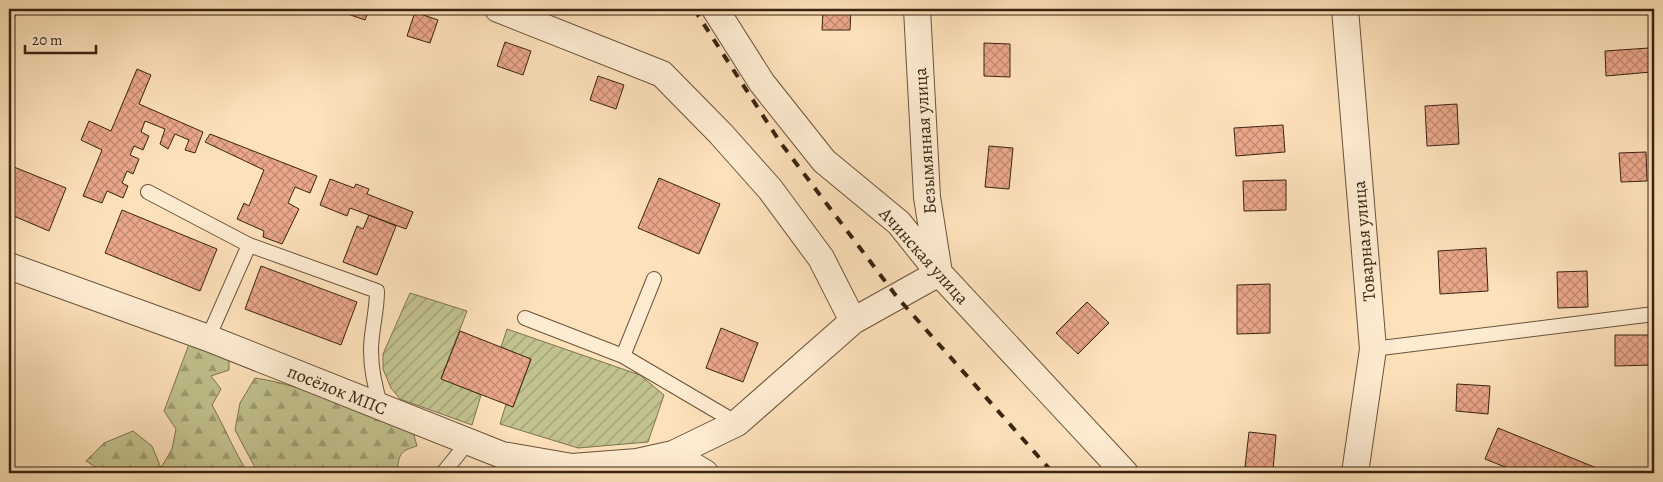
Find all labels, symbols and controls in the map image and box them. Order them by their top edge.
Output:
scale bar [25,22,96,54]
text: 20 m [32,30,63,50]
street label: Безымянная улица [908,66,942,215]
street label: Товарная улица [1347,179,1381,302]
street label: Ачинская улица [873,201,975,310]
street label: посёлок МПС [284,359,390,421]

